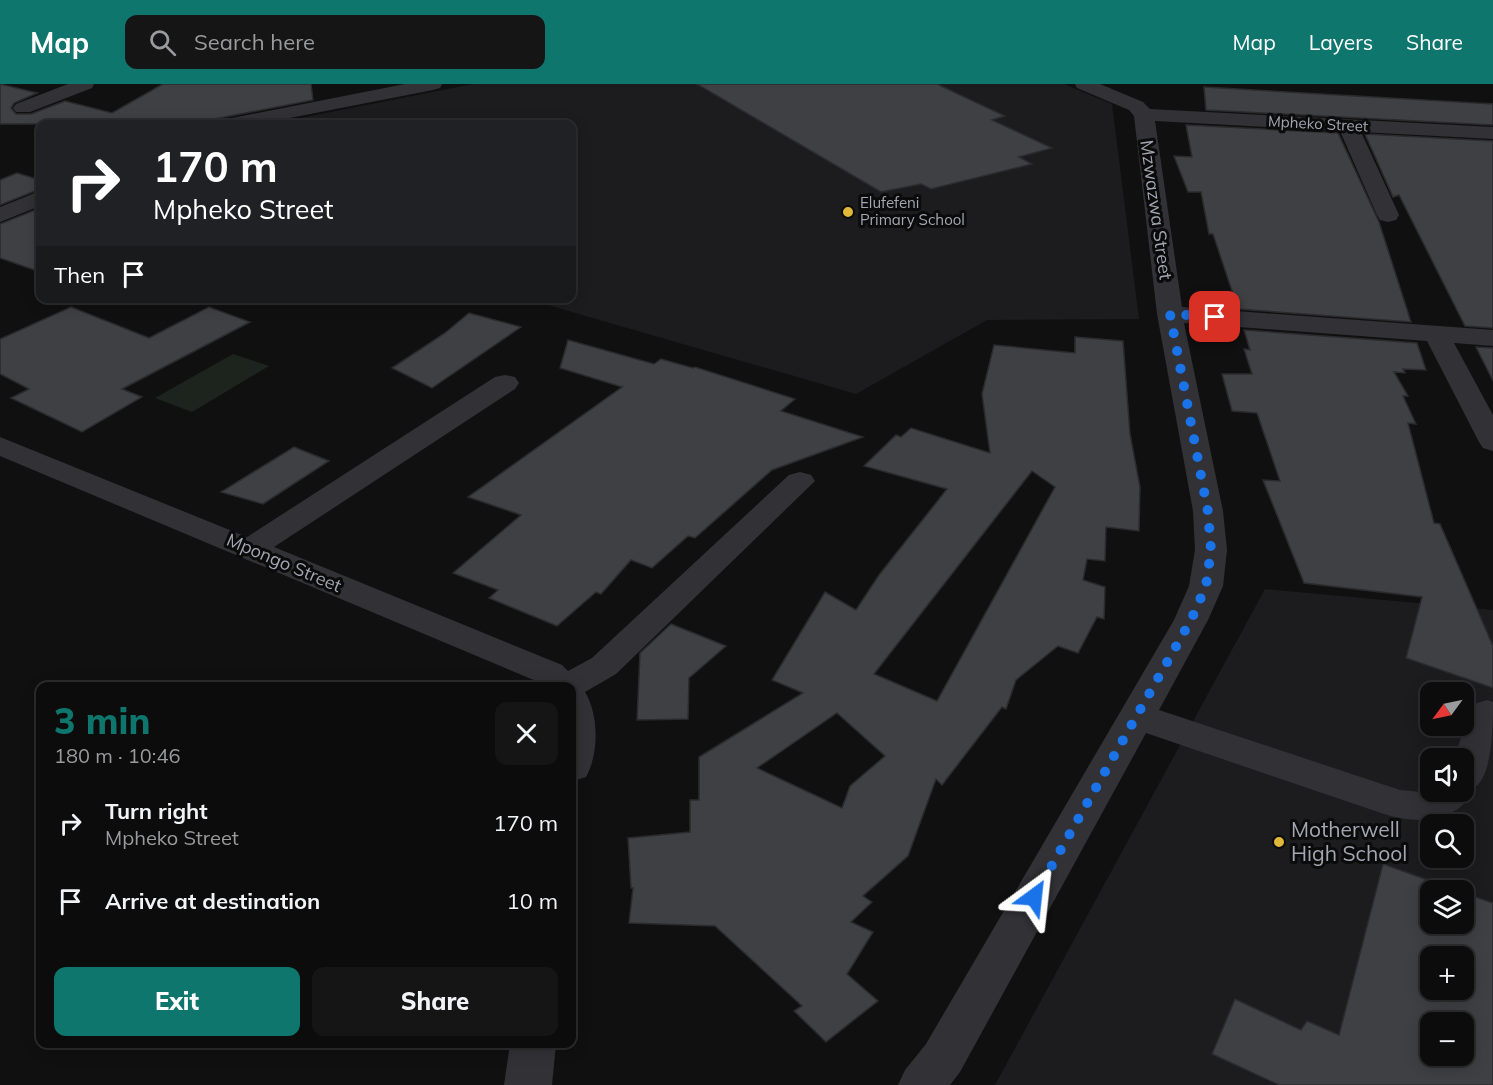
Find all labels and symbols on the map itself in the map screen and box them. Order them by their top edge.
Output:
street label: Mpheko Street [1267,111,1369,136]
street label: Mzwazwa Street [1135,139,1178,281]
place label: Elufefeni Primary School [860,193,965,229]
marker: Elufefeni Primary School [841,205,855,219]
pin [1189,291,1240,342]
street label: Mpongo Street [223,528,345,597]
north arrow [1420,682,1474,736]
place label: Motherwell High School [1291,816,1407,866]
marker: Motherwell High School [1272,835,1286,849]
position arrow [1002,865,1066,929]

